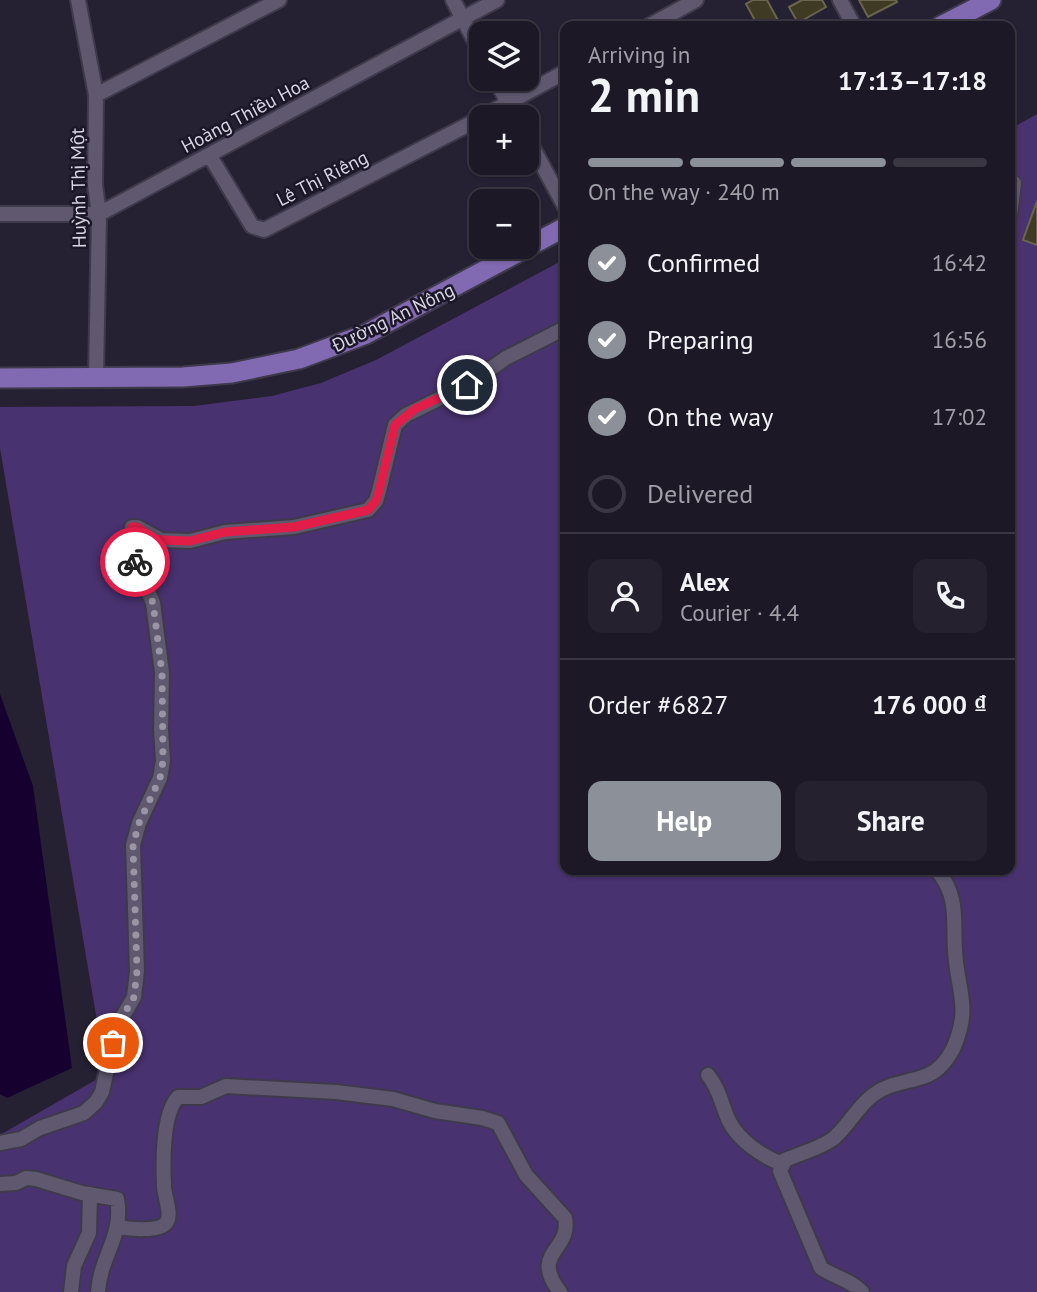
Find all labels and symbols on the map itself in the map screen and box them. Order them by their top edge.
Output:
street label: Hoàng Thiều Hoa [177,70,313,158]
street label: Huỳnh Thị Một [65,127,91,248]
street label: Lê Thị Riêng [272,145,372,211]
street label: Đường An Nông [327,277,458,357]
pin [437,355,497,415]
courier [100,527,170,597]
pin [83,1013,143,1073]

